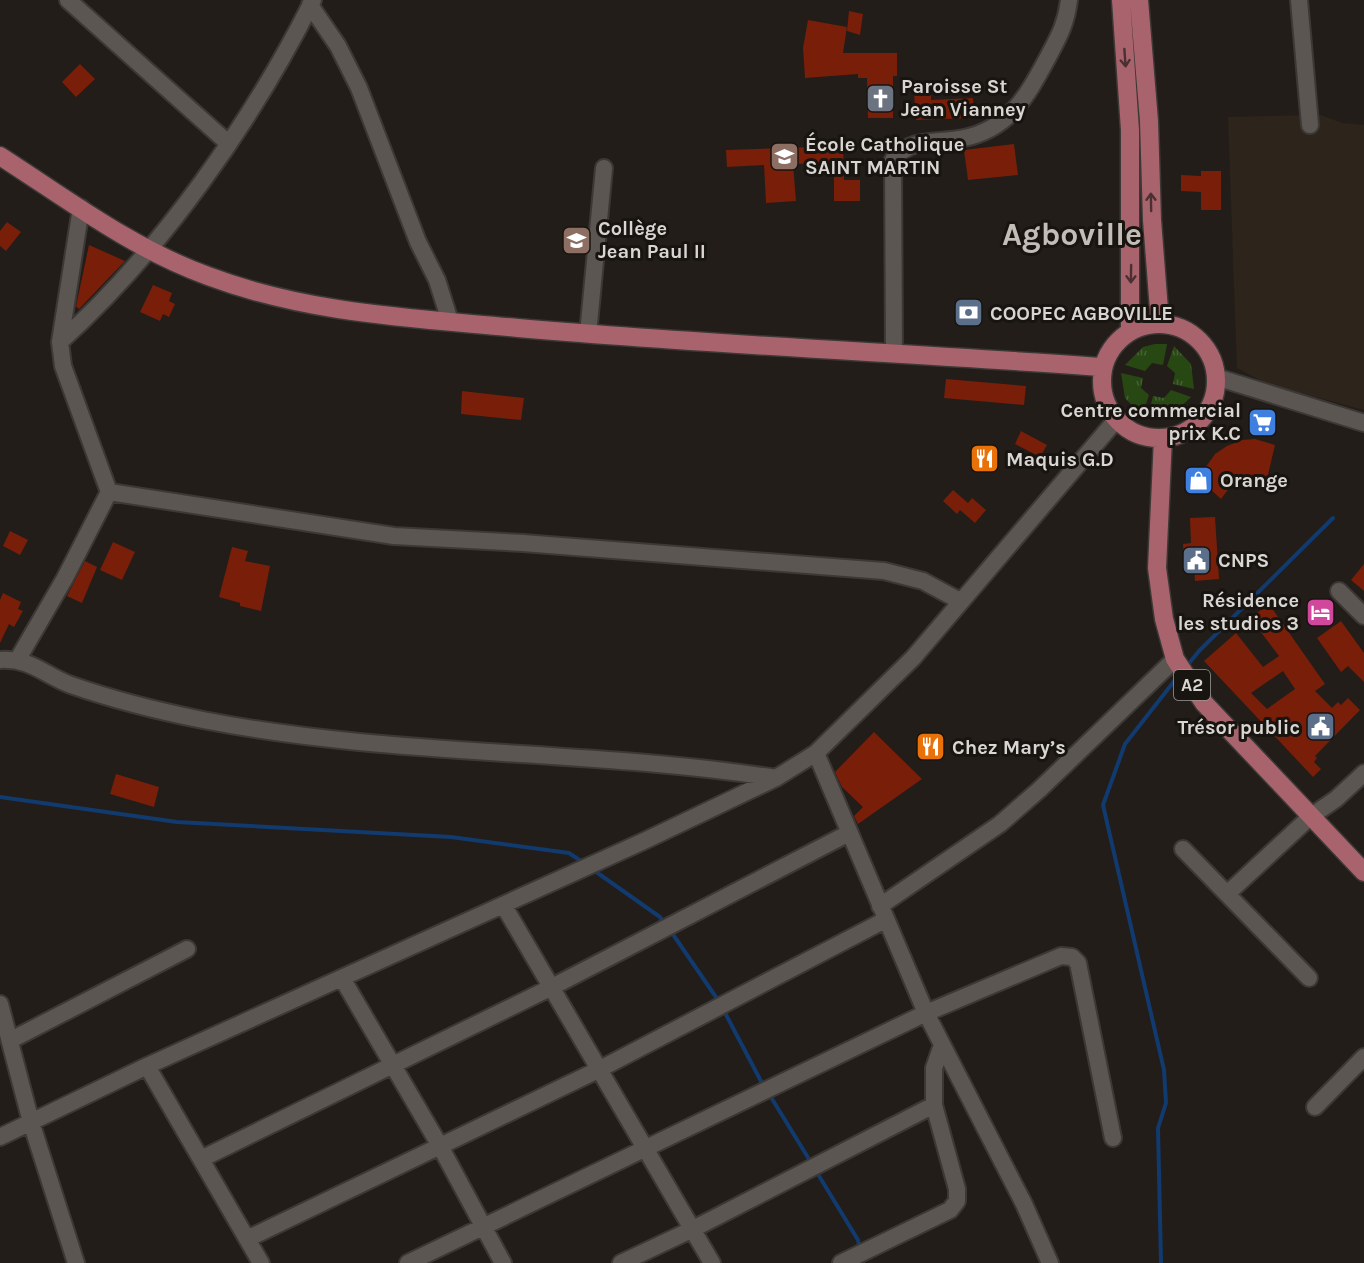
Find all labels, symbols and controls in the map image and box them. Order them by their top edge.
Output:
one-way arrow [1120,48,1131,68]
place label: Paroisse St Jean Vianney [901,75,1026,121]
church icon: Paroisse St Jean Vianney [864,82,896,114]
place label: École Catholique SAINT MARTIN [805,131,964,179]
school or university icon: École Catholique SAINT MARTIN [768,140,800,172]
one-way arrow [1145,193,1157,213]
district label: Agboville [1002,216,1142,253]
place label: Collège Jean Paul II [598,217,706,263]
school or university icon: Collège Jean Paul II [561,224,593,256]
one-way arrow [1126,264,1137,284]
bank icon: COOPEC AGBOVILLE [953,297,985,329]
place label: COOPEC AGBOVILLE [990,302,1173,325]
place label: Centre commercial prix K.C [1061,399,1241,445]
supermarket icon: Centre commercial prix K.C [1246,406,1278,438]
restaurant icon: Maquis G.D [969,443,1001,475]
place label: Maquis G.D [1006,448,1114,471]
shop icon: Orange [1183,464,1215,496]
place label: Orange [1220,469,1288,492]
public building icon: CNPS [1181,544,1213,576]
place label: CNPS [1218,549,1269,572]
place label: Résidence les studios 3 [1178,589,1299,635]
hotel icon: Résidence les studios 3 [1304,596,1336,628]
road number: A2 [1174,670,1210,700]
public building icon: Trésor public [1305,711,1337,743]
place label: Trésor public [1178,716,1300,739]
restaurant icon: Chez Mary’s [915,731,947,763]
place label: Chez Mary’s [952,736,1066,759]

